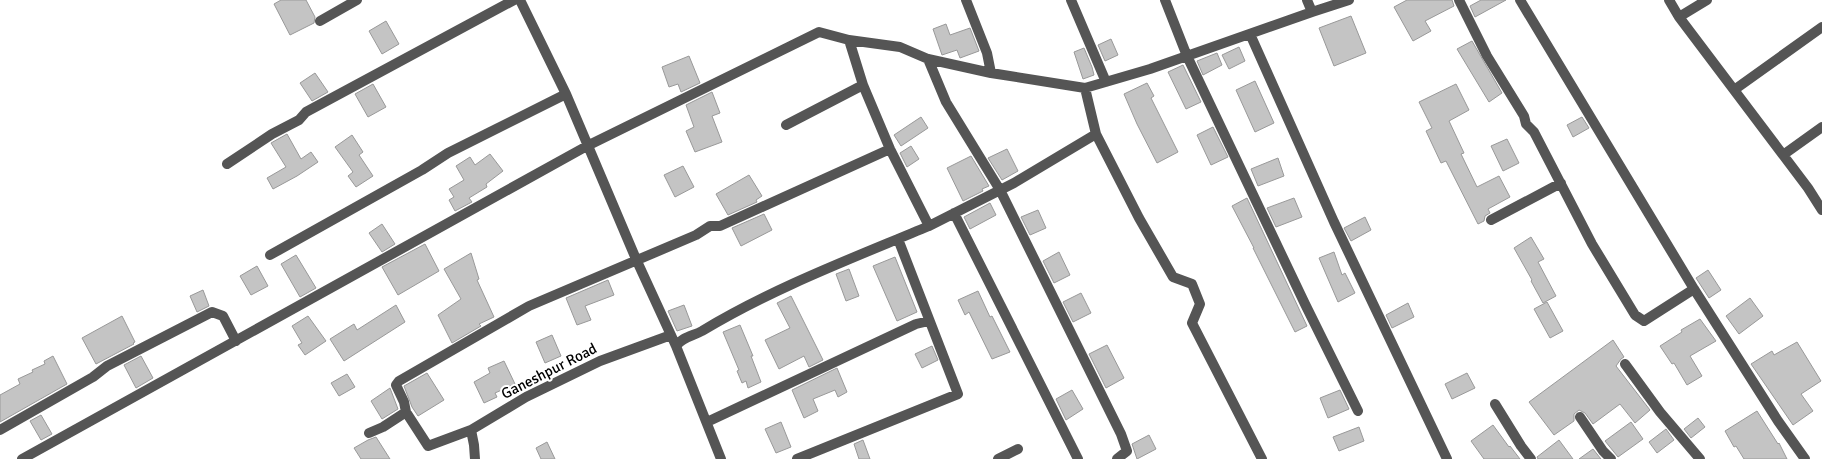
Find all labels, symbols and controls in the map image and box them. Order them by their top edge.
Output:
street label: Ganeshpur Road [498,339,600,403]

